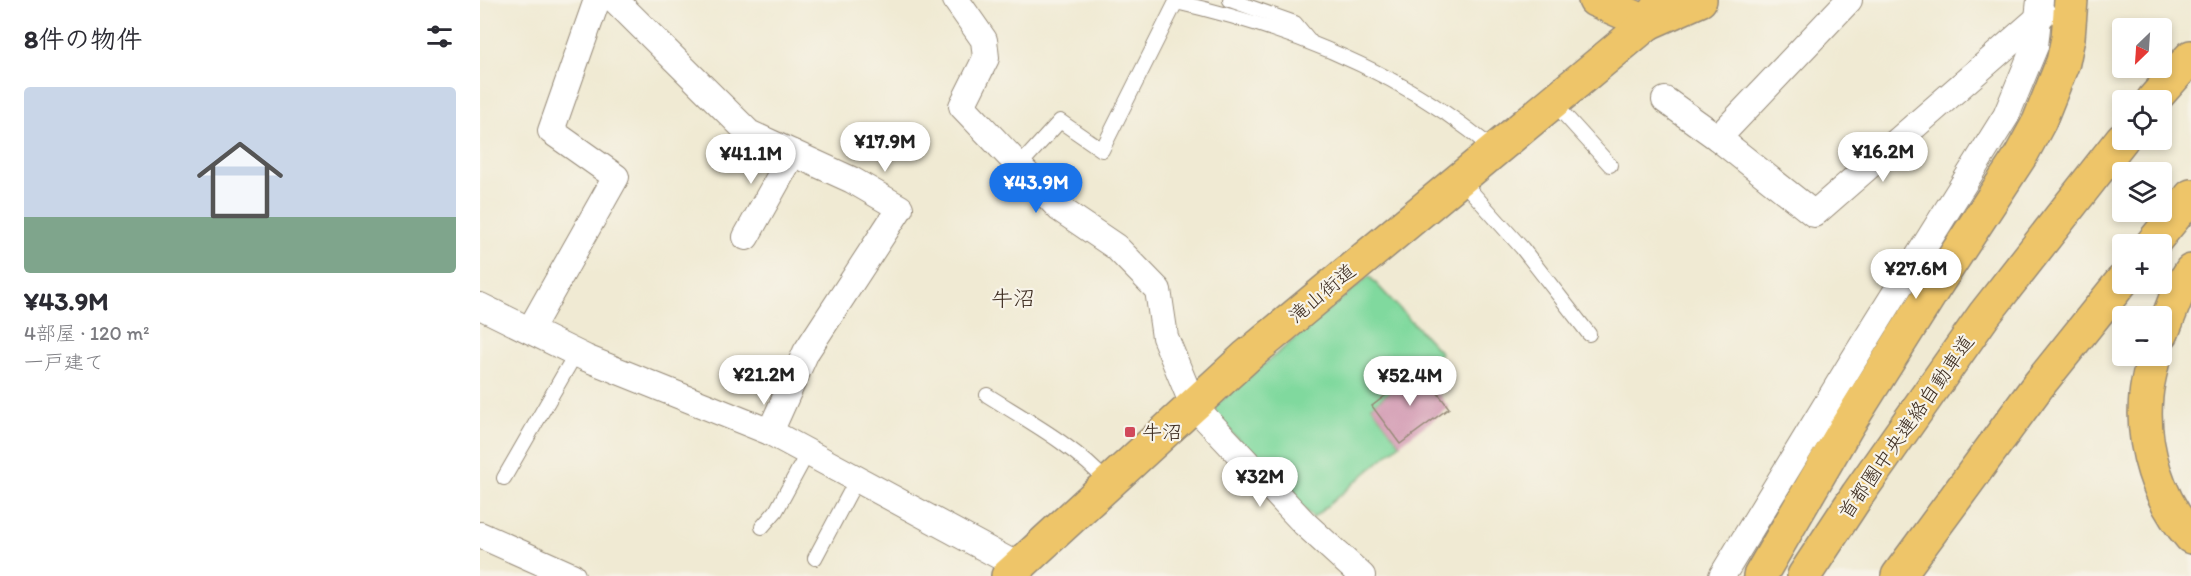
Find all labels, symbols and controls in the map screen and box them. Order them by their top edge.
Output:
north arrow [2112,18,2172,78]
map controls [2112,18,2172,366]
icon: filters [423,20,456,53]
text: 8件の物件 [24,23,142,55]
button: locate [2112,90,2172,150]
pin: ¥17.9M [836,122,934,173]
icon: home [186,126,294,234]
text: ¥17.9M [854,129,916,153]
pin: ¥16.2M [1834,132,1932,183]
pin: ¥41.1M [702,134,800,185]
text: ¥16.2M [1852,139,1914,163]
text: ¥41.1M [720,141,782,165]
button: layers [2112,162,2172,222]
pin: ¥43.9M [987,163,1085,214]
text: ¥43.9M [1003,170,1069,194]
button: + [2112,234,2172,294]
pin: ¥27.6M [1867,249,1965,300]
text: ¥27.6M [1885,256,1947,280]
street label: 滝山街道 [1284,258,1360,328]
text: ¥43.9M [24,285,109,317]
district label: 牛沼 [991,285,1035,312]
button: − [2112,306,2172,366]
text: 4部屋 · 120 m² [24,321,150,345]
street label: 首都圏中央連絡自動車道 [1833,330,1979,524]
text: 一戸建て [24,350,104,374]
pin: ¥21.2M [715,355,813,406]
pin: ¥52.4M [1361,356,1459,407]
text: ¥21.2M [733,362,795,386]
text: ¥52.4M [1378,363,1442,387]
place label: 牛沼 [1142,420,1182,444]
marker: 牛沼 [1123,425,1137,439]
pin: ¥32M [1224,457,1296,508]
text: ¥32M [1236,464,1284,488]

